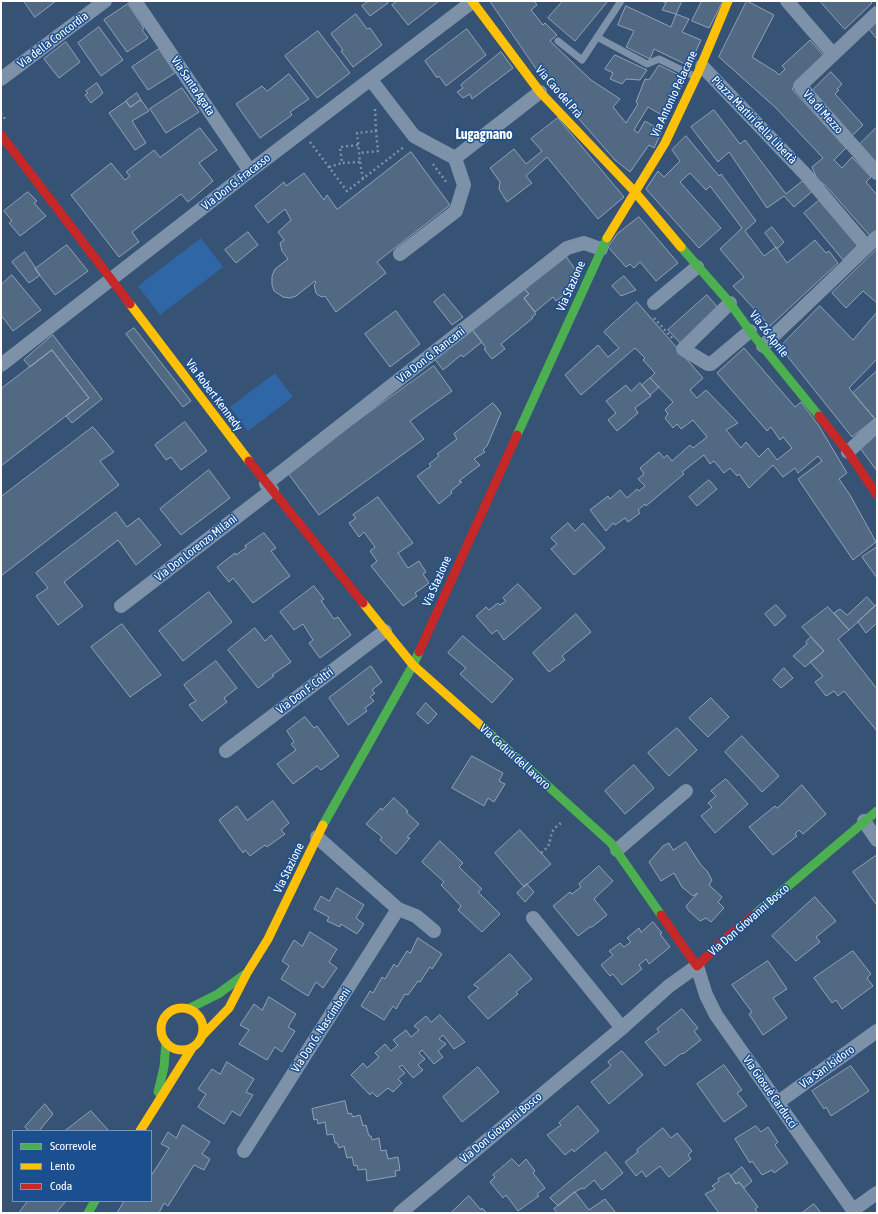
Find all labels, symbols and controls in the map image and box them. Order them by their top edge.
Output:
street label: Via della Concordia [15,9,91,71]
street label: Via Antonio Pelacane [648,49,700,139]
street label: Via Santa Agata [168,54,218,118]
street label: Via Cao del Prà [532,63,586,121]
street label: Piazza Martiri della Libertà [708,73,800,167]
street label: Via di Mezzo [800,87,846,137]
district label: Lugagnano [455,127,513,143]
street label: Via Don G. Fracasso [199,151,273,213]
street label: Via Stazione [553,258,589,314]
street label: Via 26 Aprile [746,308,792,360]
street label: Via Don G. Rancani [394,324,468,386]
street label: Via Robert Kennedy [182,356,246,434]
street label: Via Don Lorenzo Milani [152,511,240,585]
street label: Via Stazione [419,553,455,609]
street label: Via Don F. Coltri [274,665,336,717]
street label: Via Caduti del lavoro [477,721,553,793]
street label: Via Stazione [271,841,307,895]
street label: Via Don Giovanni Bosco [706,881,792,959]
street label: Via Don G. Nascimbeni [288,985,354,1075]
street label: Via San Isidoro [797,1042,857,1092]
street label: Via Giosuè Carducci [740,1053,800,1131]
street label: Via Don Giovanni Bosco [457,1090,545,1166]
legend [12,1130,152,1202]
text: Scorrevole [50,1139,97,1153]
text: Lento [50,1159,75,1173]
text: Coda [50,1179,72,1193]

